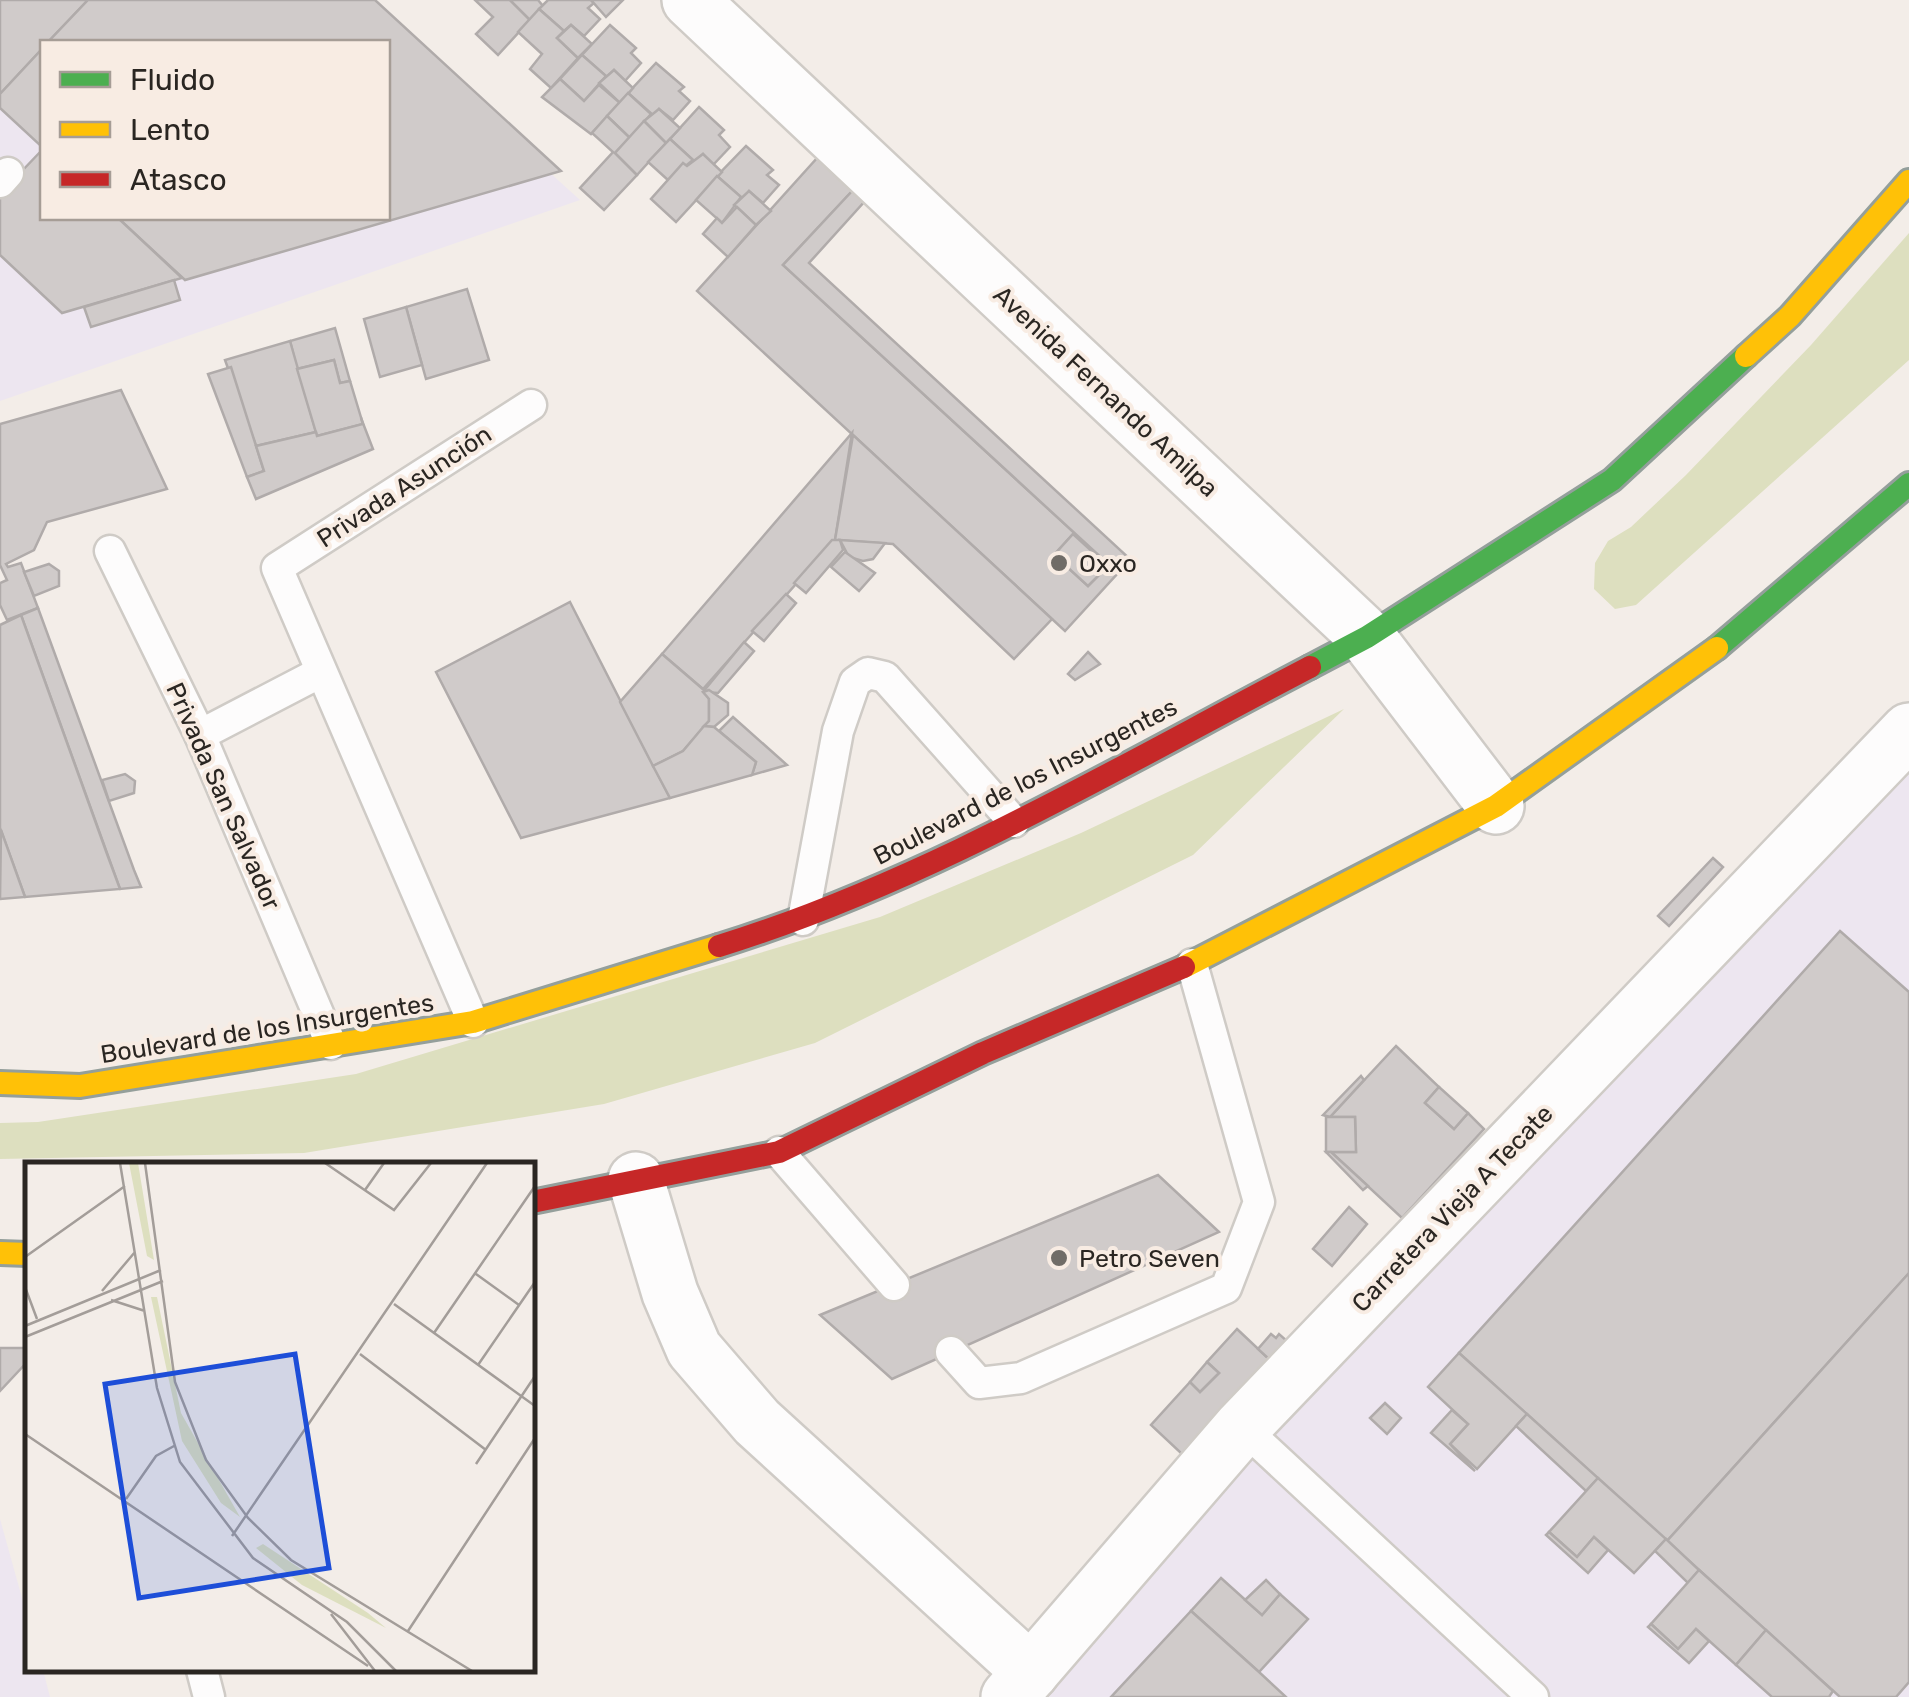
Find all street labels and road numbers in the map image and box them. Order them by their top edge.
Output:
street label: Avenida Fernando Amilpa [988,280,1224,503]
street label: Privada Asunción [312,419,497,554]
street label: Privada San Salvador [160,678,287,915]
street label: Boulevard de los Insurgentes [869,692,1182,871]
street label: Boulevard de los Insurgentes [98,988,436,1069]
street label: Carretera Vieja A Tecate [1346,1099,1559,1318]

